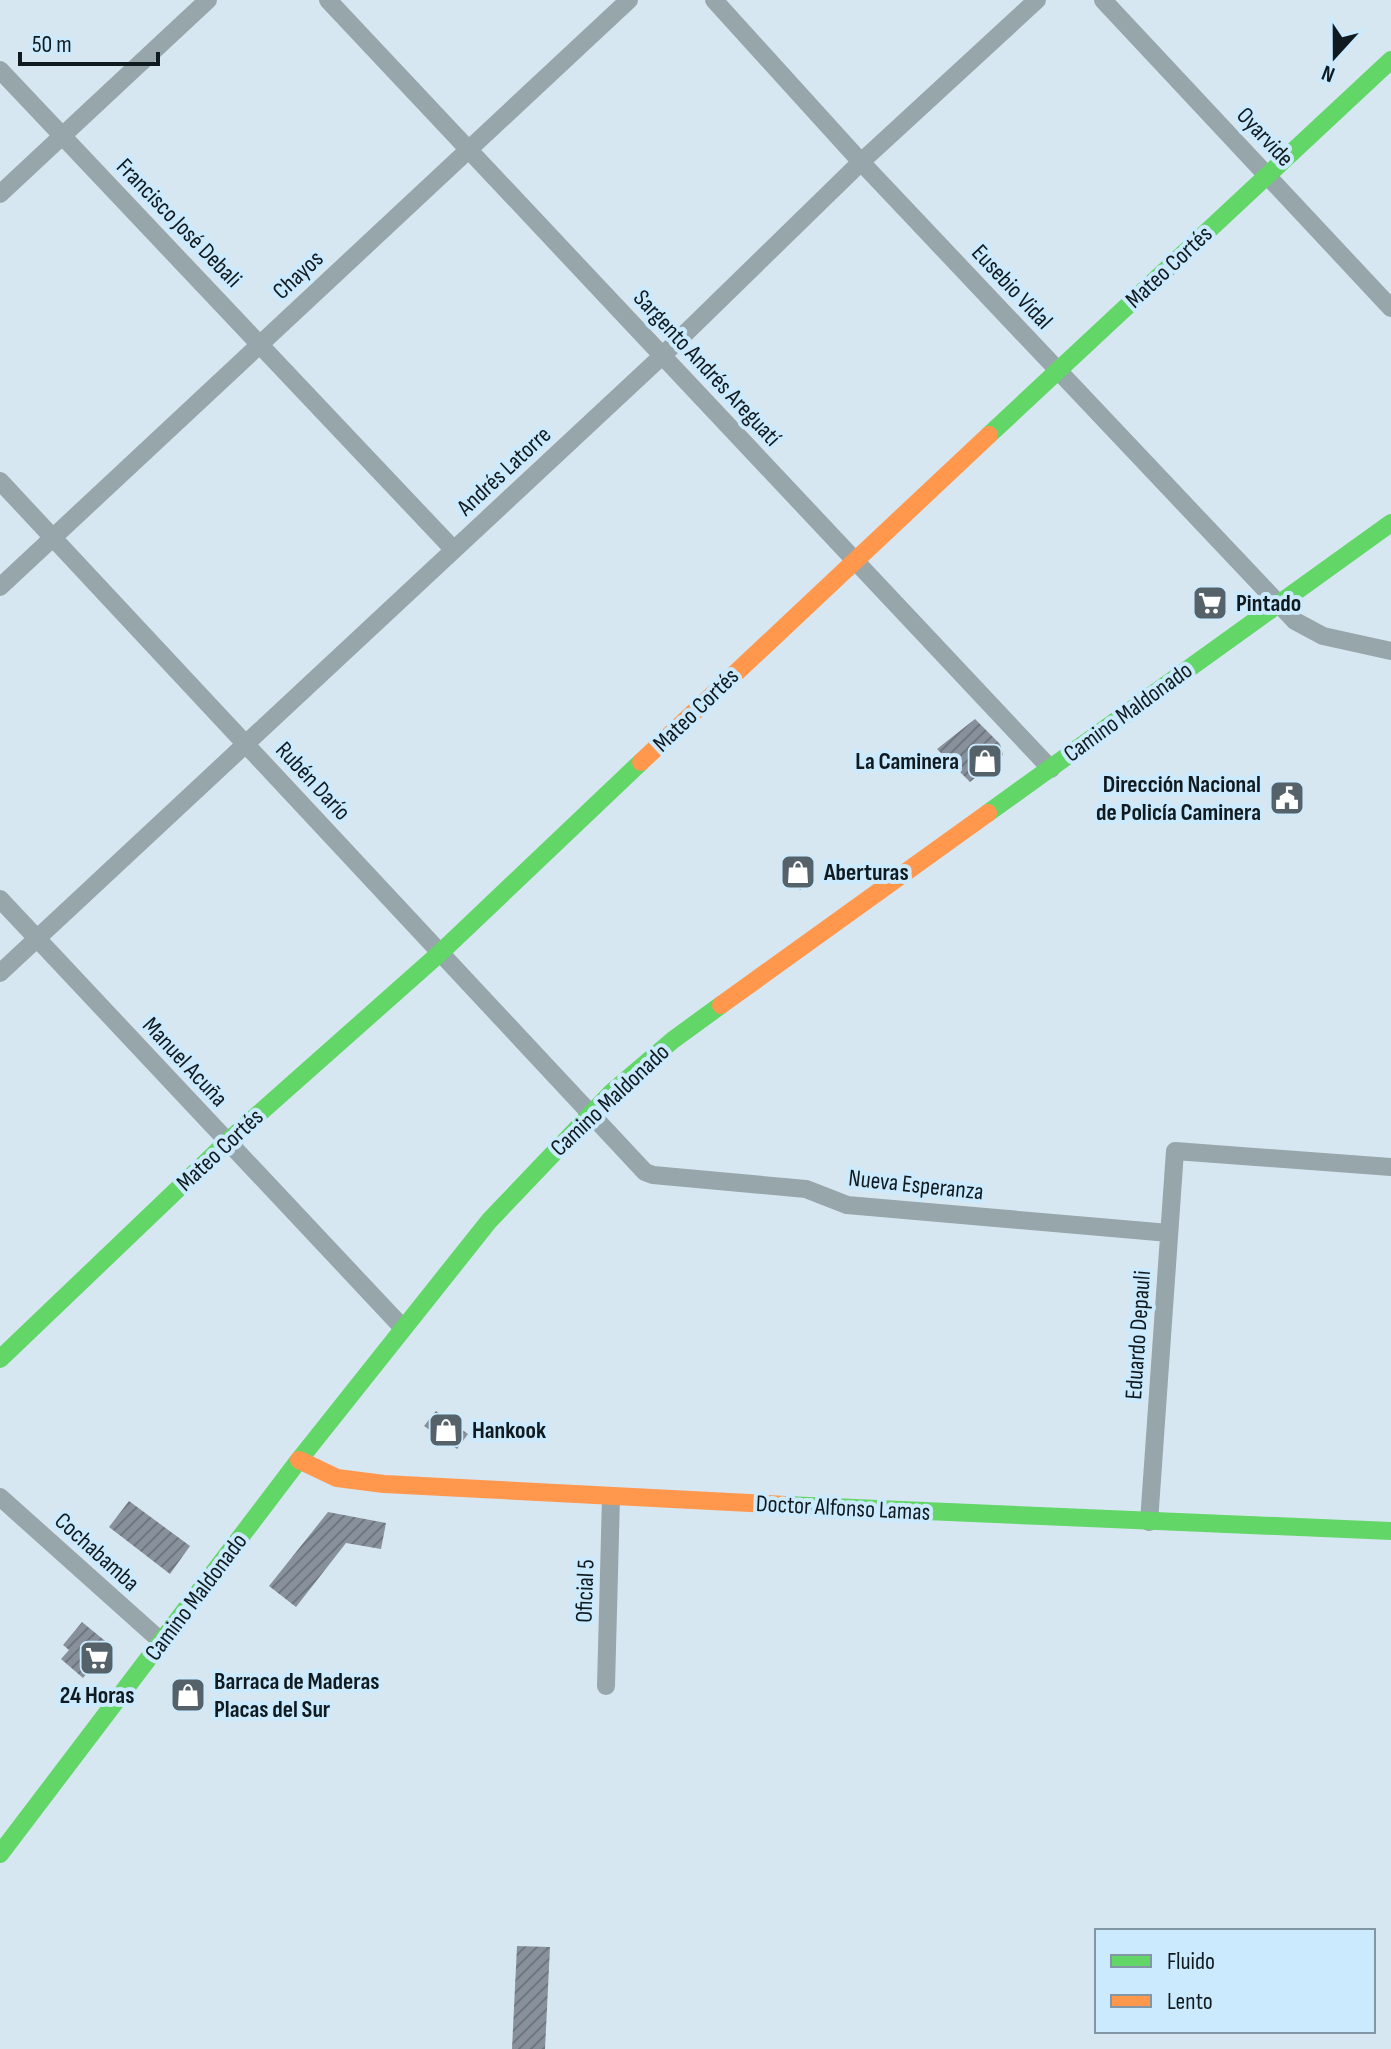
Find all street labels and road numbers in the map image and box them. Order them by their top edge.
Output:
street label: Oyarvide [1230,101,1300,173]
street label: Francisco José Debali [110,152,248,294]
street label: Mateo Cortés [1120,220,1218,314]
street label: Eusebio Vidal [965,239,1059,335]
street label: Chayos [267,244,329,306]
street label: Sargento Andrés Areguatí [627,284,787,453]
street label: Andrés Latorre [450,420,557,522]
street label: Camino Maldonado [1058,656,1198,768]
street label: Mateo Cortés [647,662,745,758]
street label: Rubén Darío [269,736,357,826]
street label: Manuel Acuña [136,1011,234,1113]
street label: Camino Maldonado [545,1038,675,1162]
street label: Mateo Cortés [171,1103,269,1197]
street label: Nueva Esperanza [847,1163,985,1207]
street label: Eduardo Depauli [1119,1269,1157,1401]
street label: Doctor Alfonso Lamas [755,1489,931,1527]
street label: Cochabamba [49,1506,145,1598]
street label: Camino Maldonado [139,1528,253,1666]
street label: Oficial 5 [569,1559,601,1623]

